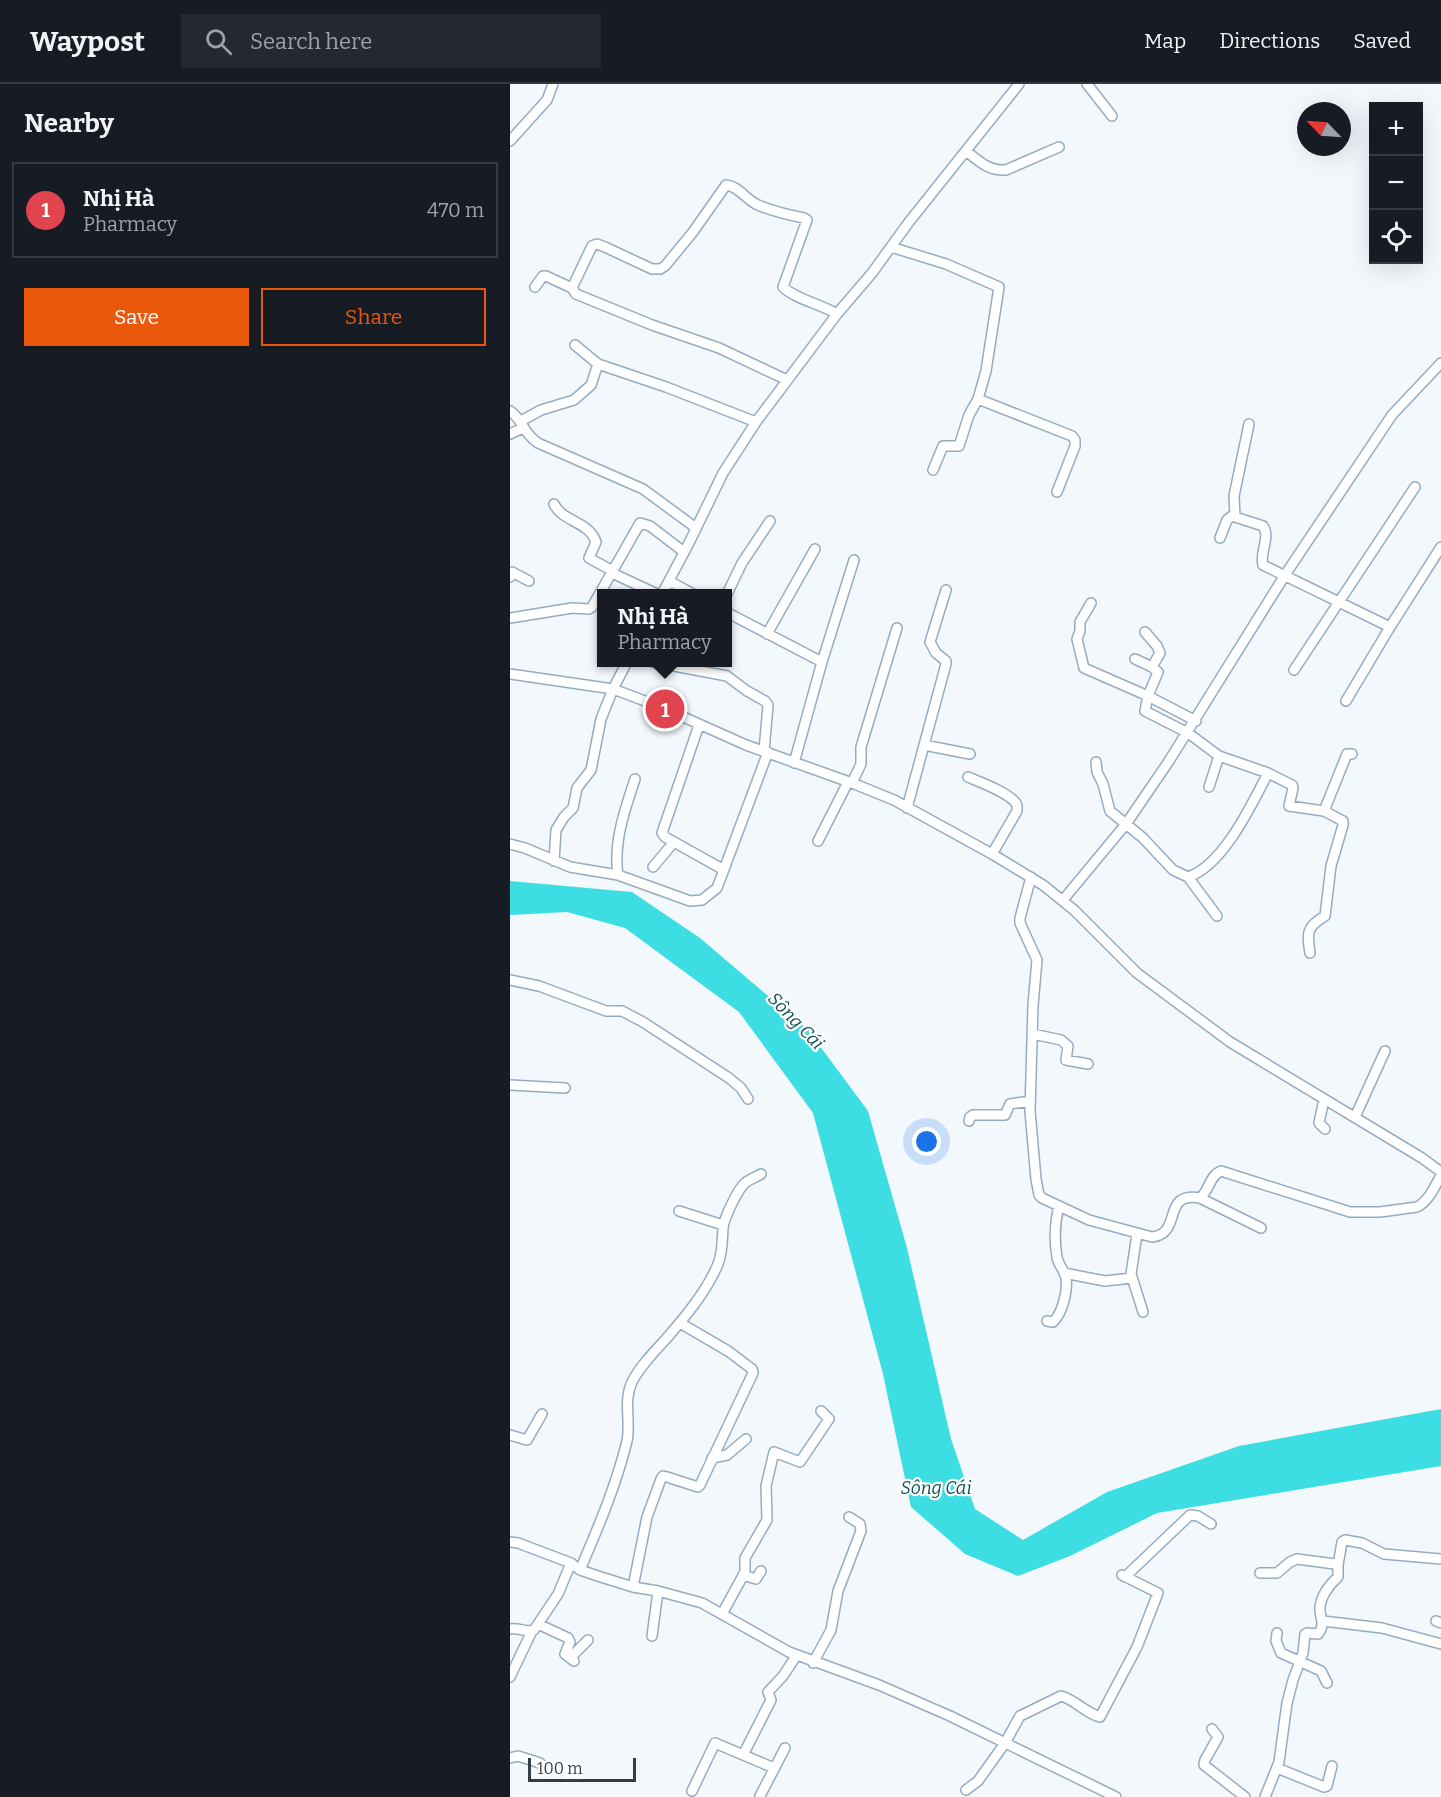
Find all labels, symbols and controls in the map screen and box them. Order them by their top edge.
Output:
search box [181,14,601,68]
text: Waypost [30,25,145,58]
icon: search [202,25,235,58]
text: Search here [250,28,372,55]
text: Map [1144,28,1186,54]
text: Directions [1219,28,1320,54]
text: Saved [1353,28,1411,54]
north arrow [1297,102,1351,156]
map controls [1369,102,1423,264]
button: + [1369,102,1423,156]
text: Nearby [24,108,114,139]
button: − [1369,156,1423,210]
text: Nhị Hà [83,185,154,212]
text: 1 [41,198,50,222]
text: 470 m [427,198,484,222]
button: locate [1369,210,1423,264]
text: Pharmacy [83,212,177,236]
button: Save [24,288,249,346]
button: Share [261,288,486,346]
popup [597,589,732,667]
text: Nhị Hà [617,603,689,630]
text: Pharmacy [617,630,712,654]
pin: 1 [646,686,684,732]
water label: Sông Cái [763,988,829,1054]
your location [912,1127,941,1156]
water label: Sông Cái [900,1477,972,1499]
scale bar [528,1755,636,1782]
text: 100 m [537,1759,582,1778]

